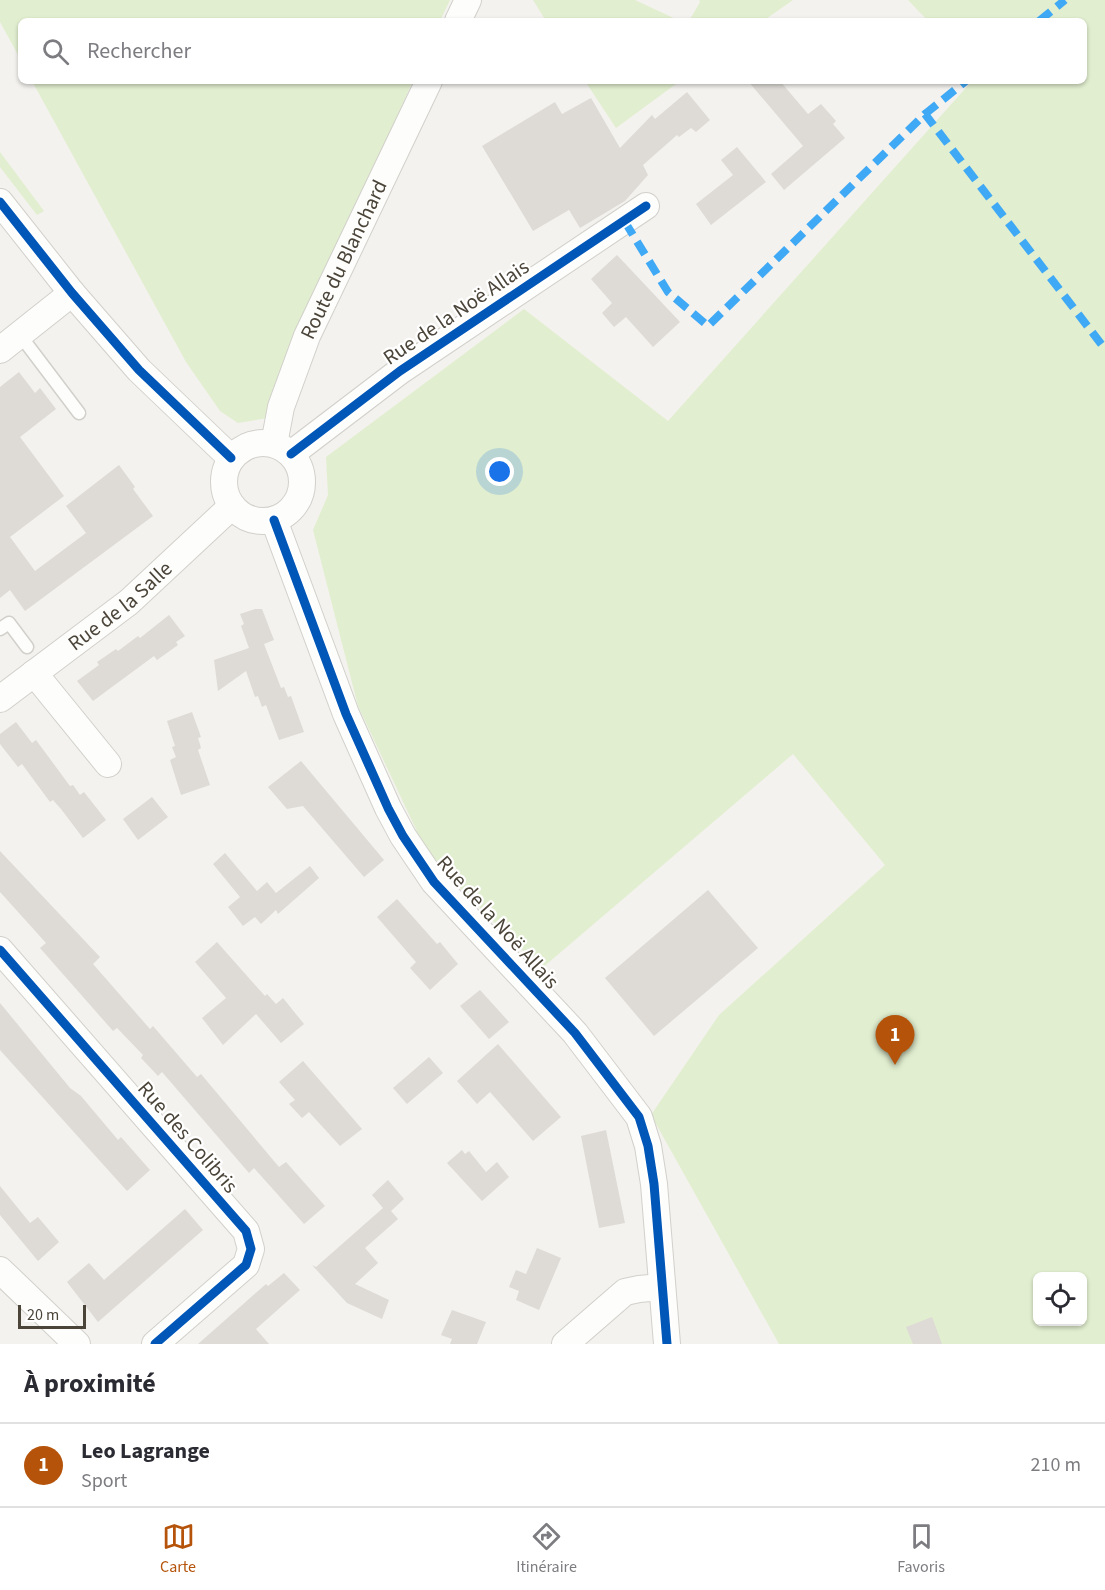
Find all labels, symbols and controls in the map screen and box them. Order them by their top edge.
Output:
search box [18,18,1087,84]
icon: search [39,35,72,68]
text: Rechercher [87,35,191,67]
street label: Route du Blanchard [293,175,395,344]
street label: Rue de la Noë Allais [377,252,535,372]
your location [485,457,514,486]
street label: Rue de la Salle [62,554,179,658]
street label: Rue de la Noë Allais [430,849,566,996]
pin: 1 [876,1016,914,1065]
street label: Rue des Colibris [131,1074,245,1200]
map controls [1033,1272,1087,1326]
button: locate [1033,1272,1087,1326]
scale bar [18,1302,86,1330]
text: 20 m [27,1304,59,1326]
text: À proximité [24,1365,156,1402]
text: Leo Lagrange [81,1435,210,1467]
text: 1 [38,1451,49,1479]
text: 210 m [1031,1451,1081,1479]
text: Sport [81,1467,127,1495]
tab: Carte [160,1520,196,1578]
tab: Itinéraire [516,1520,577,1578]
tab: Favoris [897,1520,945,1578]

